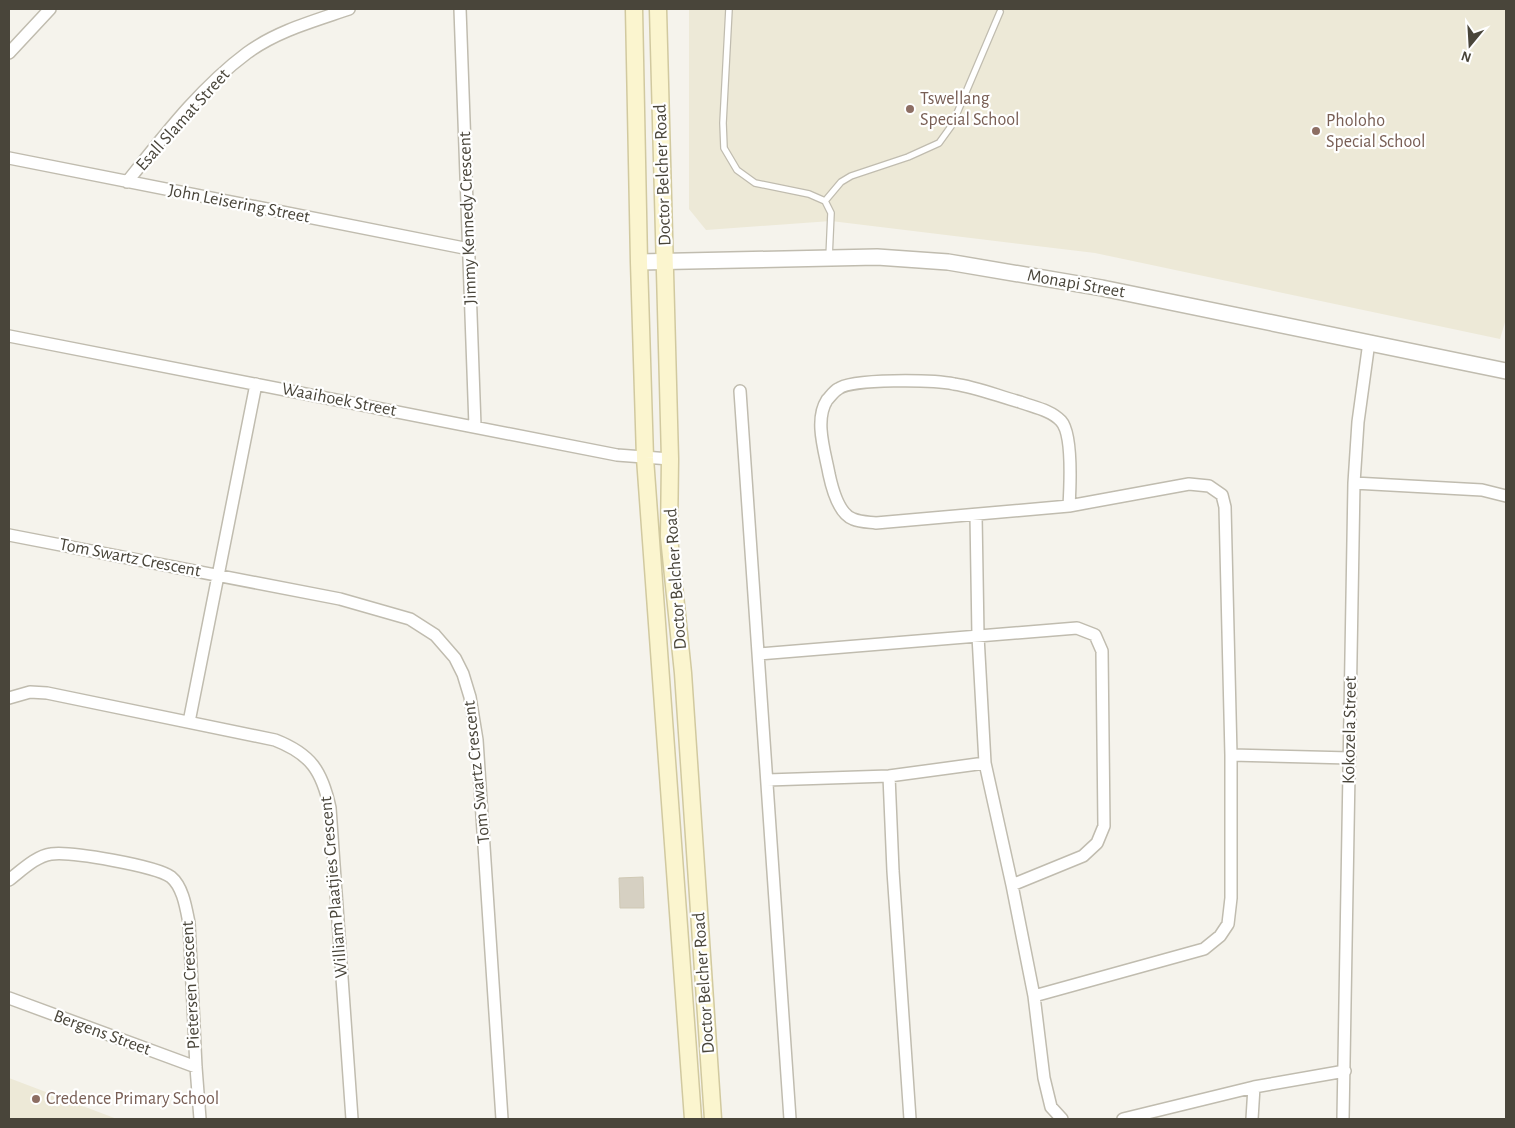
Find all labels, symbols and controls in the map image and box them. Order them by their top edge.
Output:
north arrow [1445,20,1495,70]
text: N [1459,48,1473,65]
street label: Esall Slamat Street [133,65,233,174]
place label: Tswellang Special School [920,90,1020,129]
marker: Tswellang Special School [904,103,916,115]
street label: Doctor Belcher Road [652,104,674,246]
place label: Pholoho Special School [1326,112,1426,151]
marker: Pholoho Special School [1310,125,1322,137]
street label: Jimmy Kennedy Crescent [456,131,480,305]
street label: John Leisering Street [167,181,312,227]
street label: Monapi Street [1026,267,1127,302]
street label: Waaihoek Street [280,380,398,420]
street label: Doctor Belcher Road [662,508,690,650]
street label: Tom Swartz Crescent [58,535,203,581]
street label: Kokozela Street [1340,675,1360,784]
street label: Tom Swartz Crescent [461,699,493,844]
street label: William Plaatjies Crescent [317,795,351,979]
street label: Doctor Belcher Road [690,912,718,1054]
street label: Pietersen Crescent [179,920,203,1050]
street label: Bergens Street [51,1007,153,1059]
place label: Credence Primary School [46,1090,219,1108]
marker: Credence Primary School [30,1093,42,1105]

